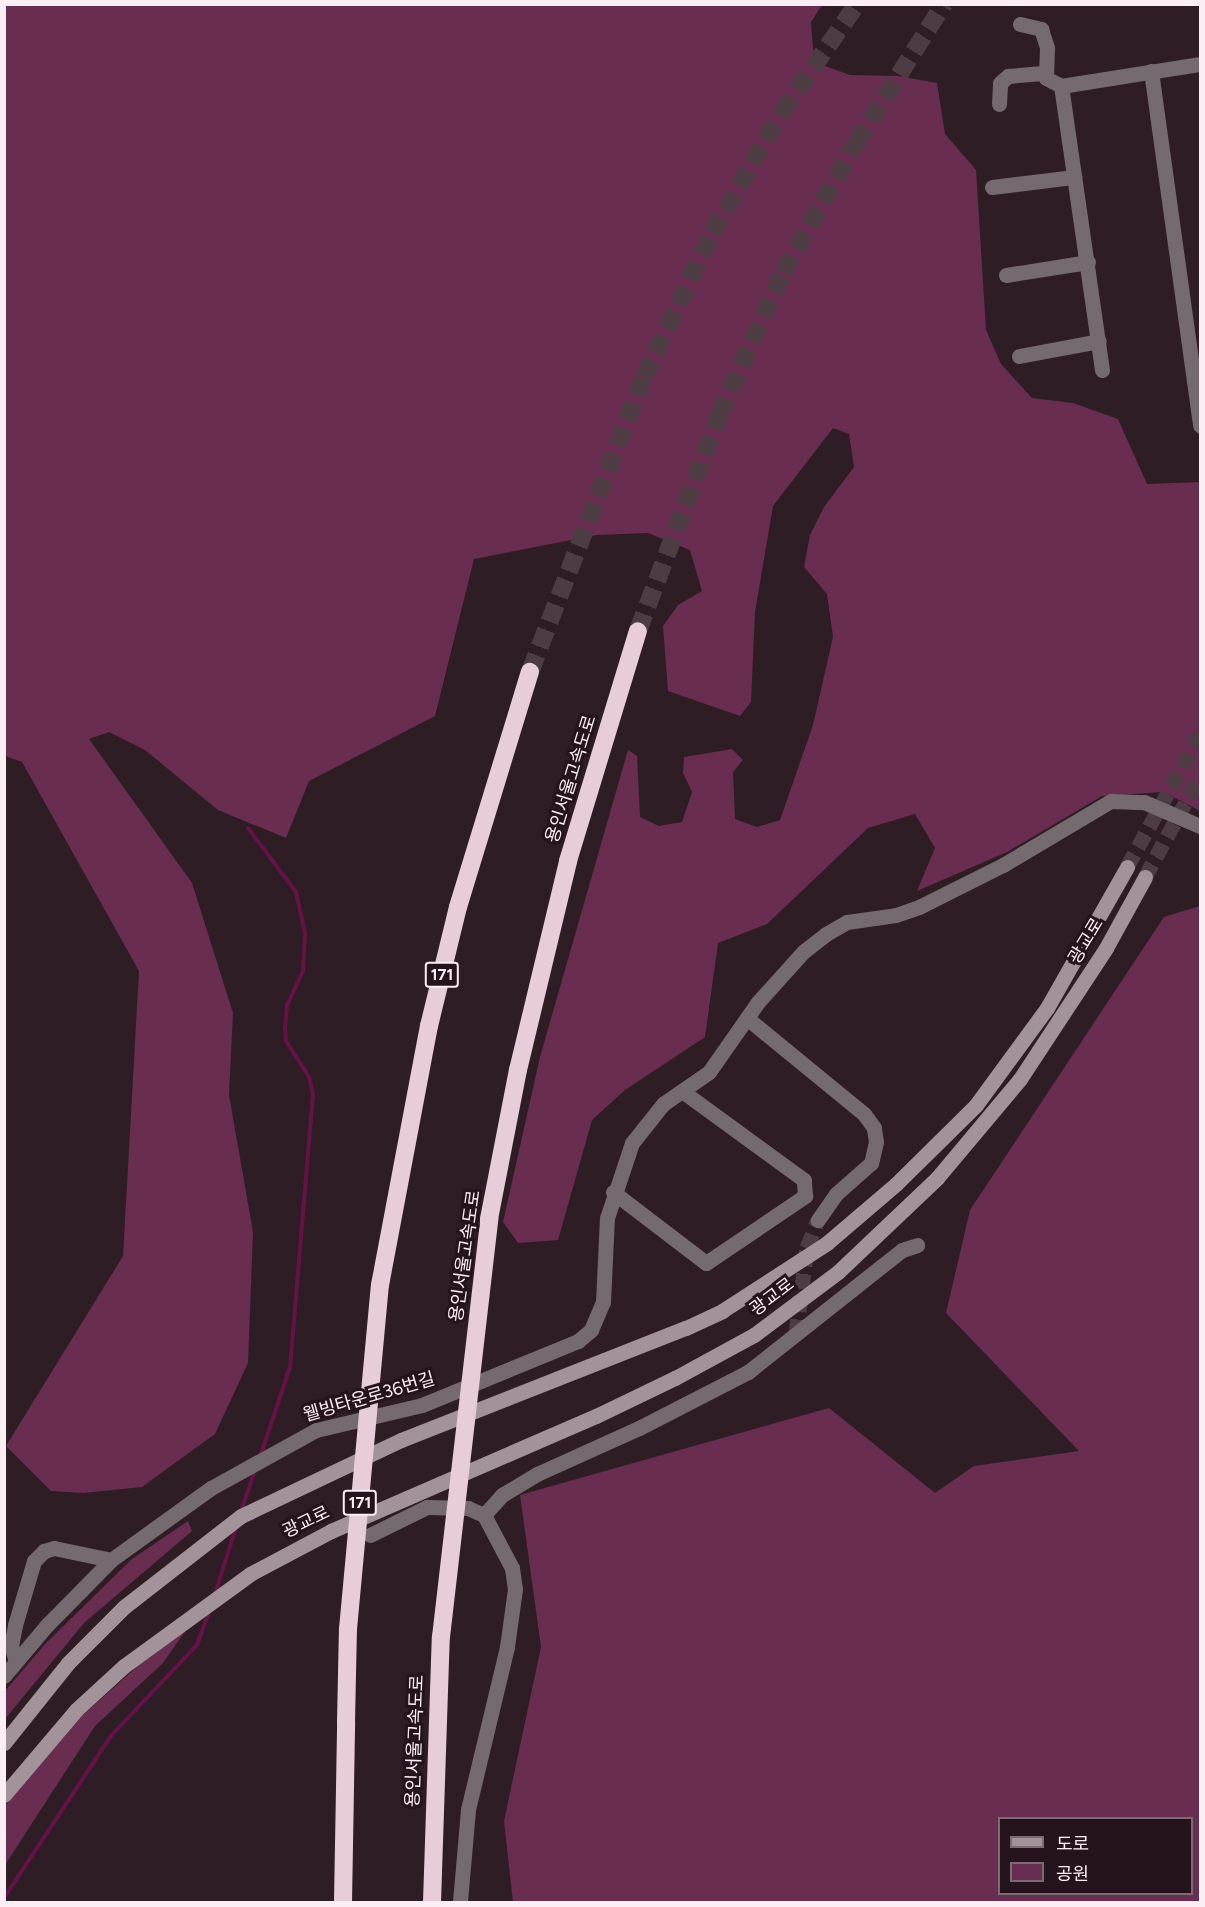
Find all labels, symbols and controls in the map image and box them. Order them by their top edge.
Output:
street label: 용인서울고속도로 [541,712,601,846]
street label: 광교로 [1064,914,1108,968]
road number: 171 [424,962,460,988]
street label: 용인서울고속도로 [445,1189,485,1323]
street label: 광교로 [746,1273,798,1321]
street label: 웰빙타운로36번길 [301,1368,437,1426]
road number: 171 [342,1490,378,1516]
street label: 광교로 [279,1501,333,1543]
street label: 용인서울고속도로 [402,1674,428,1808]
legend [998,1817,1193,1895]
text: 도로 [1056,1833,1089,1855]
text: 공원 [1056,1863,1089,1885]

